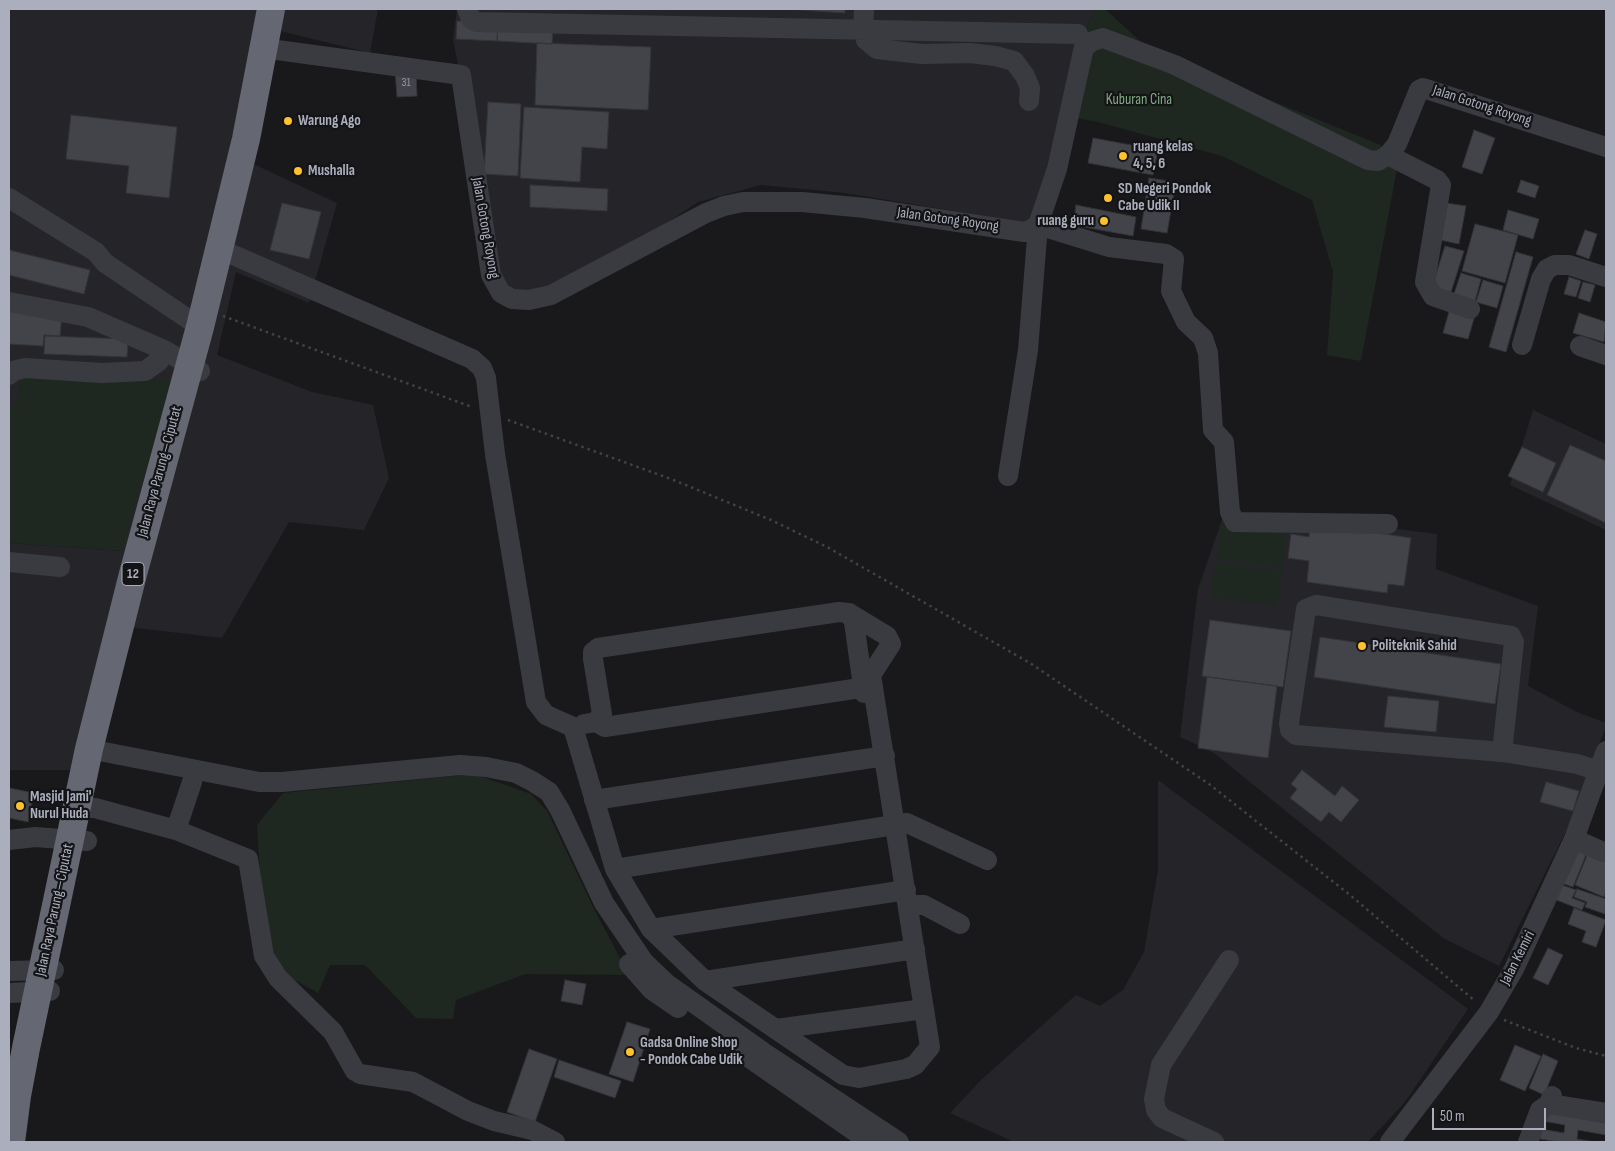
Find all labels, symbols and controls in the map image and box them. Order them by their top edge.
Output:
house number: 31 [401,76,411,90]
street label: Jalan Gotong Royong [1430,82,1534,130]
park label: Kuburan Cina [1106,91,1172,109]
place label: Warung Ago [298,112,361,130]
marker: Warung Ago [282,115,294,127]
place label: ruang kelas 4, 5, 6 [1133,138,1193,173]
marker: ruang kelas 4, 5, 6 [1117,150,1129,162]
place label: Mushalla [308,162,355,180]
marker: Mushalla [292,165,304,177]
street label: Jalan Gotong Royong [467,176,503,280]
place label: SD Negeri Pondok Cabe Udik II [1118,180,1211,215]
marker: SD Negeri Pondok Cabe Udik II [1102,192,1114,204]
street label: Jalan Gotong Royong [896,204,1000,236]
place label: ruang guru [1037,212,1094,230]
marker: ruang guru [1098,215,1110,227]
street label: Jalan Raya Parung—Ciputat [134,405,186,539]
road number: 12 [122,562,144,586]
place label: Politeknik Sahid [1372,637,1457,655]
marker: Politeknik Sahid [1356,640,1368,652]
place label: Masjid Jami' Nurul Huda [30,788,91,823]
marker: Masjid Jami' Nurul Huda [14,800,26,812]
street label: Jalan Raya Parung—Ciputat [32,842,78,978]
street label: Jalan Kemiri [1497,928,1539,988]
place label: Gadsa Online Shop - Pondok Cabe Udik [640,1034,742,1069]
marker: Gadsa Online Shop - Pondok Cabe Udik [624,1046,636,1058]
scale bar [1435,1098,1549,1130]
text: 50 m [1440,1107,1465,1126]

